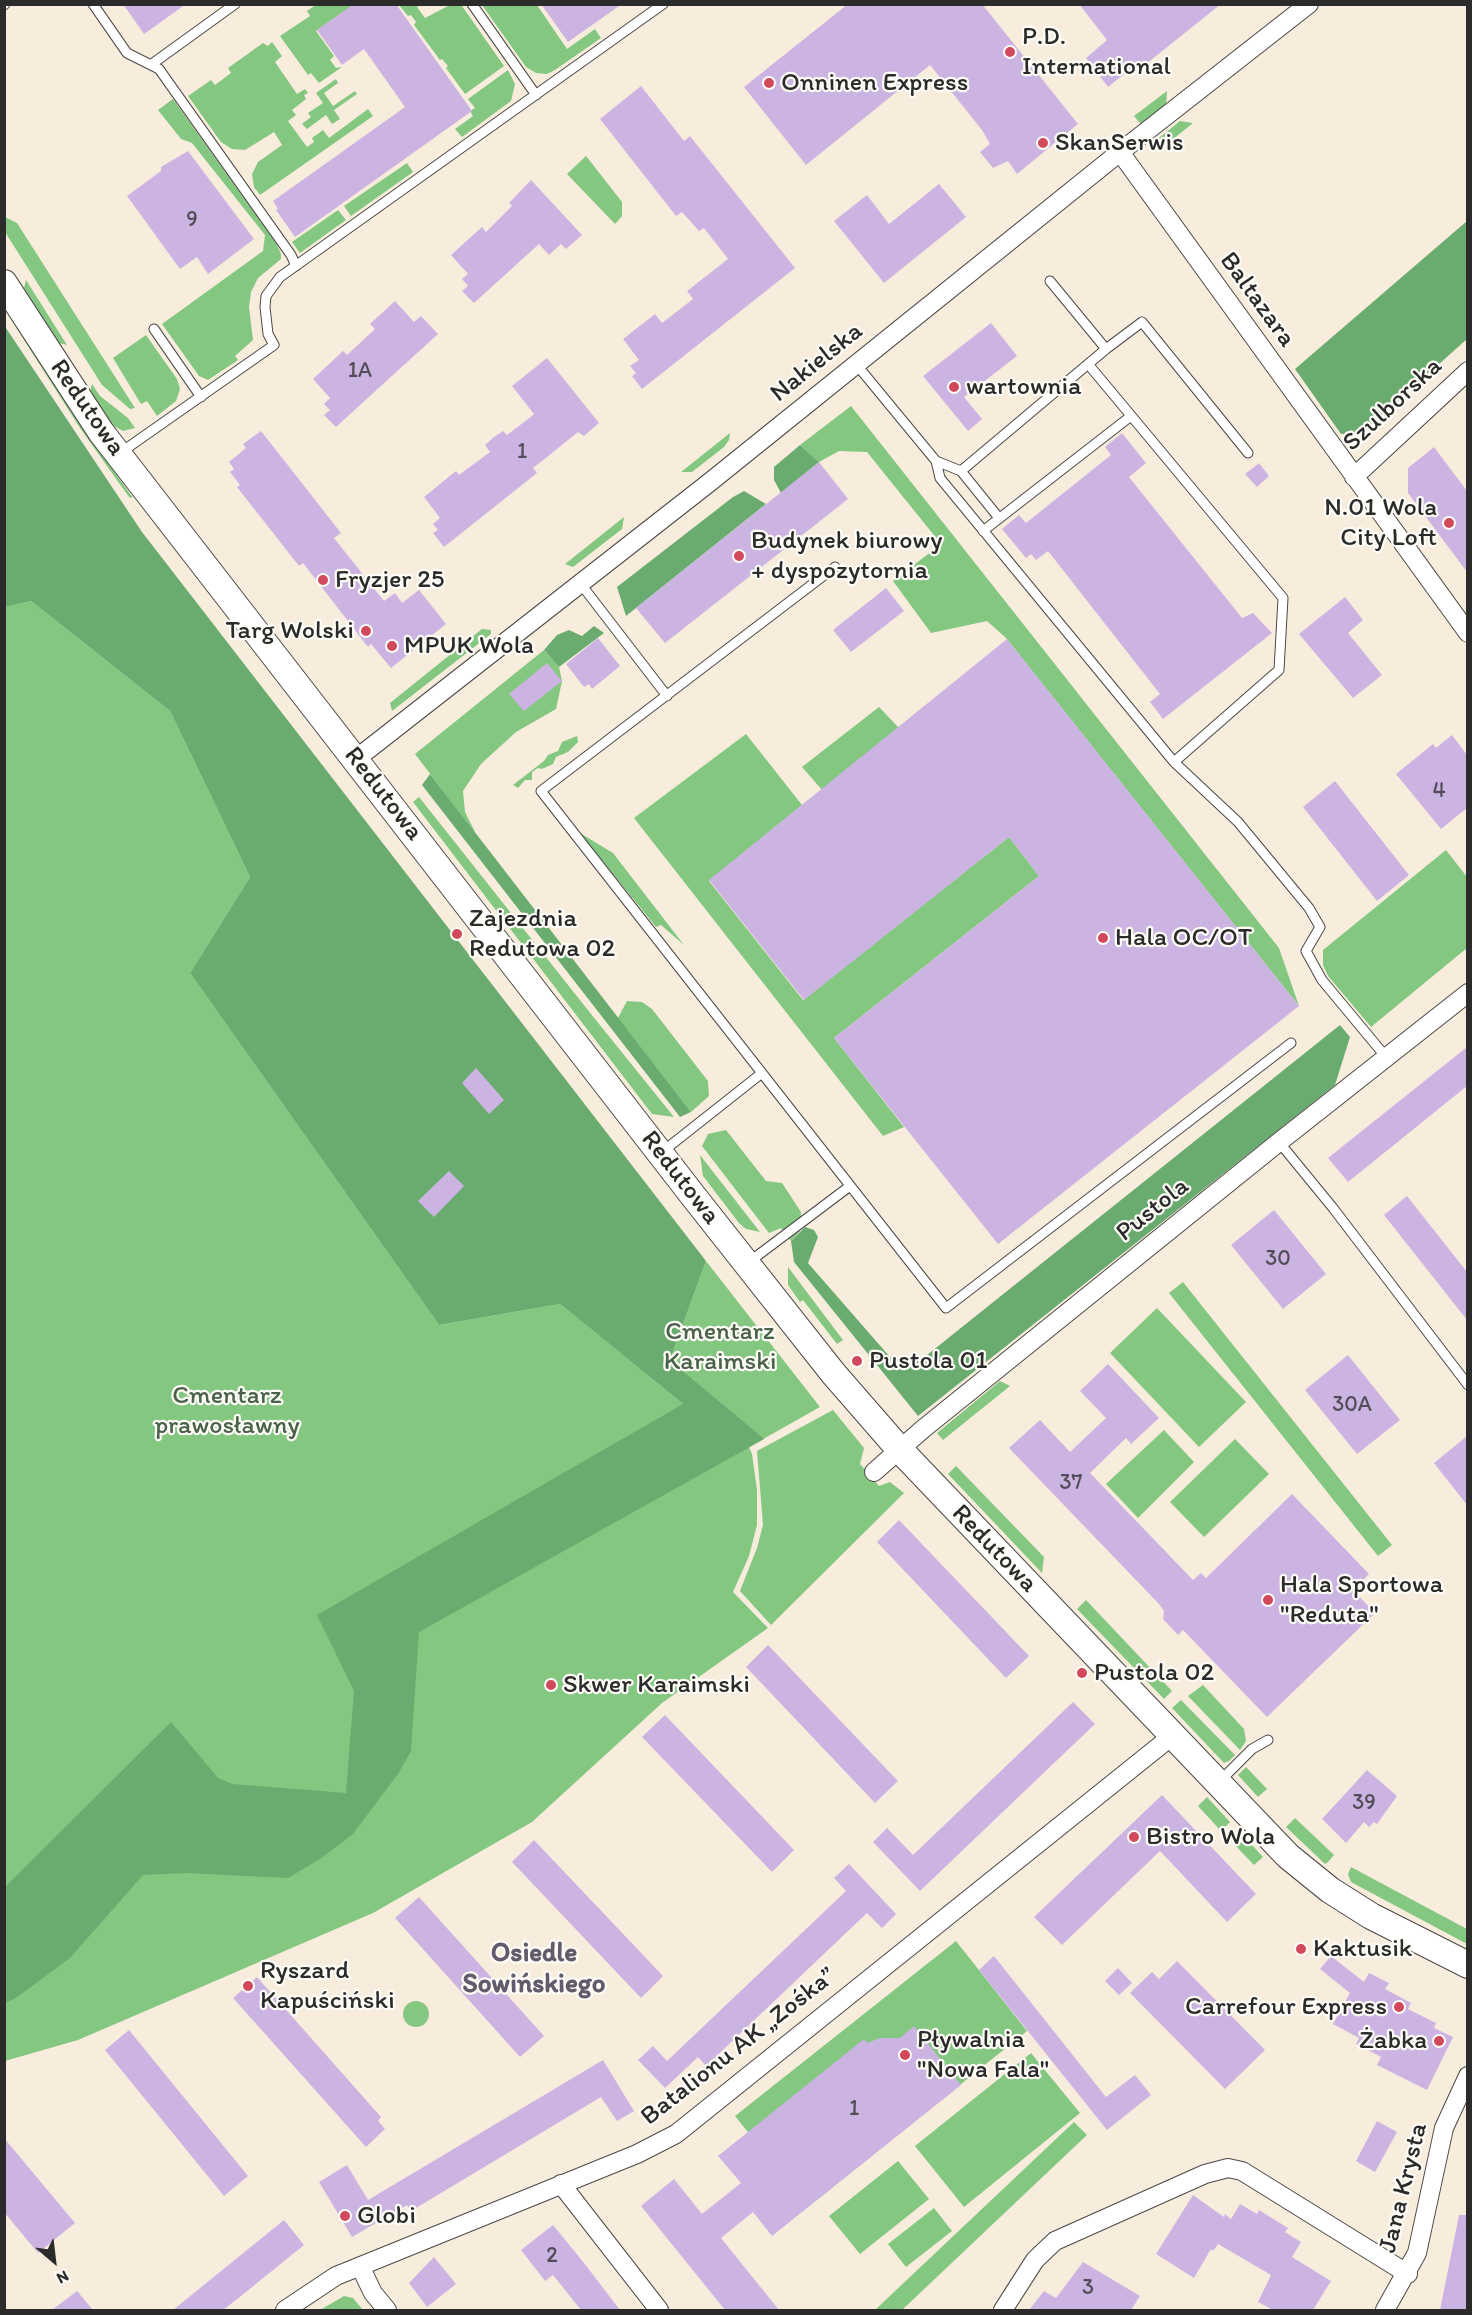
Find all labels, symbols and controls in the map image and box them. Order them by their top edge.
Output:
place label: P.D. International [1022,21,1171,82]
marker: P.D. International [1003,45,1017,59]
place label: Onninen Express [781,67,968,99]
marker: Onninen Express [762,76,776,90]
place label: SkanSerwis [1055,127,1184,159]
marker: SkanSerwis [1036,136,1050,150]
house number: 9 [186,207,198,233]
street label: Baltazara [1212,246,1302,354]
street label: Nakielska [765,316,869,410]
street label: Szulborska [1337,351,1449,459]
street label: Redutowa [42,354,132,462]
house number: 1A [348,358,372,384]
place label: wartownia [966,371,1082,403]
marker: wartownia [947,380,961,394]
house number: 1 [517,439,527,465]
place label: N.01 Wola City Loft [1324,492,1437,554]
marker: N.01 Wola City Loft [1442,516,1456,530]
place label: Budynek biurowy + dyspozytornia [751,525,942,586]
marker: Budynek biurowy + dyspozytornia [732,549,746,563]
place label: Fryzjer 25 [335,564,444,596]
marker: Fryzjer 25 [316,573,330,587]
place label: Targ Wolski [225,615,354,647]
marker: Targ Wolski [359,624,373,638]
place label: MPUK Wola [404,630,534,662]
marker: MPUK Wola [385,639,399,653]
street label: Redutowa [337,741,429,847]
house number: 4 [1432,778,1446,804]
place label: Zajezdnia Redutowa 02 [469,903,615,964]
place label: Hala OC/OT [1115,922,1252,954]
marker: Zajezdnia Redutowa 02 [450,927,464,941]
marker: Hala OC/OT [1096,931,1110,945]
street label: Redutowa [634,1125,726,1231]
street label: Pustola [1110,1171,1196,1249]
house number: 30 [1265,1246,1291,1272]
park label: Cmentarz Karaimski [664,1316,776,1378]
place label: Pustola 01 [869,1345,988,1377]
marker: Pustola 01 [850,1354,864,1368]
park label: Cmentarz prawosławny [154,1380,300,1442]
house number: 30A [1332,1392,1372,1418]
house number: 37 [1060,1470,1082,1496]
street label: Redutowa [944,1498,1044,1600]
place label: Hala Sportowa "Reduta" [1280,1569,1443,1630]
marker: Hala Sportowa "Reduta" [1261,1593,1275,1607]
place label: Pustola 02 [1094,1657,1214,1689]
marker: Pustola 02 [1075,1666,1089,1680]
place label: Skwer Karaimski [563,1669,750,1701]
marker: Skwer Karaimski [544,1678,558,1692]
house number: 39 [1352,1790,1376,1816]
place label: Bistro Wola [1146,1821,1275,1853]
marker: Bistro Wola [1127,1830,1141,1844]
place label: Kaktusik [1313,1933,1412,1965]
district label: Osiedle Sowińskiego [463,1938,605,2001]
marker: Kaktusik [1294,1942,1308,1956]
place label: Ryszard Kapuściński [260,1955,395,2016]
street label: Batalionu AK „Zośka” [635,1961,843,2133]
marker: Ryszard Kapuściński [241,1979,255,1993]
place label: Carrefour Express [1185,1991,1387,2023]
marker: Carrefour Express [1392,2000,1406,2014]
place label: Pływalnia "Nowa Fala" [917,2024,1049,2086]
place label: Żabka [1359,2025,1427,2057]
marker: Żabka [1432,2034,1446,2048]
marker: Pływalnia "Nowa Fala" [898,2048,912,2062]
house number: 1 [849,2096,859,2122]
street label: Jana Krysta [1373,2120,1435,2256]
place label: Globi [357,2200,416,2232]
marker: Globi [338,2209,352,2223]
north arrow [24,2231,84,2291]
house number: 2 [546,2243,558,2269]
text: N [53,2266,72,2288]
house number: 3 [1082,2275,1094,2301]

